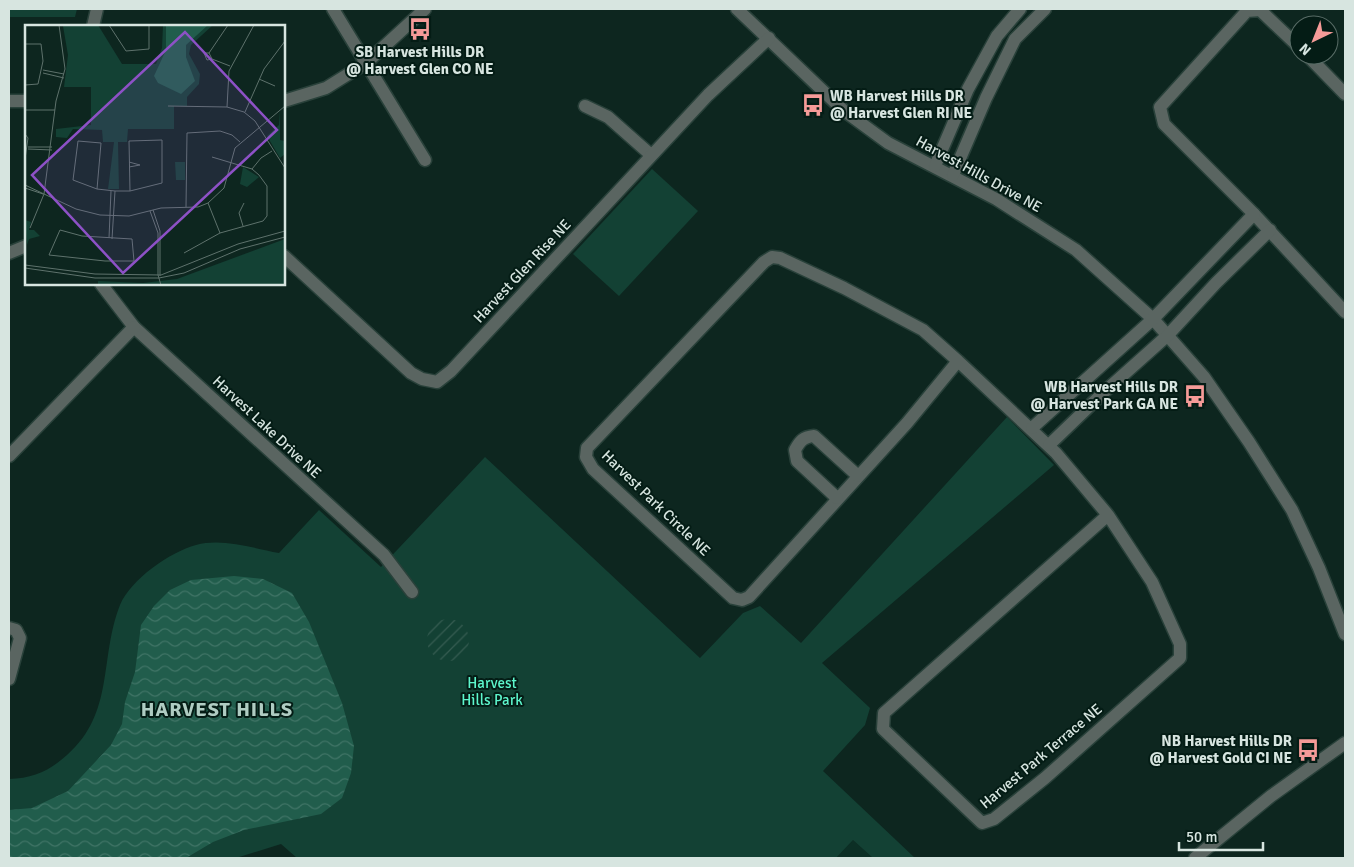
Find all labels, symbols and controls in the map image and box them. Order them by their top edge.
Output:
north arrow [1289,15,1339,65]
bus stop icon: SB Harvest Hills DR @ Harvest Glen CO NE [407,16,433,42]
inset map [25,25,285,285]
text: N [1296,40,1315,59]
place label: SB Harvest Hills DR @ Harvest Glen CO NE [346,43,494,78]
place label: WB Harvest Hills DR @ Harvest Glen RI NE [830,87,973,122]
bus stop icon: WB Harvest Hills DR @ Harvest Glen RI NE [800,92,826,118]
street label: Harvest Hills Drive NE [913,132,1045,216]
street label: Harvest Glen Rise NE [469,216,575,326]
street label: Harvest Lake Drive NE [209,372,325,482]
place label: WB Harvest Hills DR @ Harvest Park GA NE [1030,378,1178,413]
bus stop icon: WB Harvest Hills DR @ Harvest Park GA NE [1182,383,1208,409]
street label: Harvest Park Circle NE [598,446,714,560]
park label: Harvest Hills Park [461,674,523,709]
district label: HARVEST HILLS [141,697,293,722]
street label: Harvest Park Terrace NE [976,700,1106,812]
place label: NB Harvest Hills DR @ Harvest Gold CI NE [1150,732,1292,767]
bus stop icon: NB Harvest Hills DR @ Harvest Gold CI NE [1295,737,1321,763]
scale bar [1179,820,1263,852]
text: 50 m [1186,828,1217,846]

